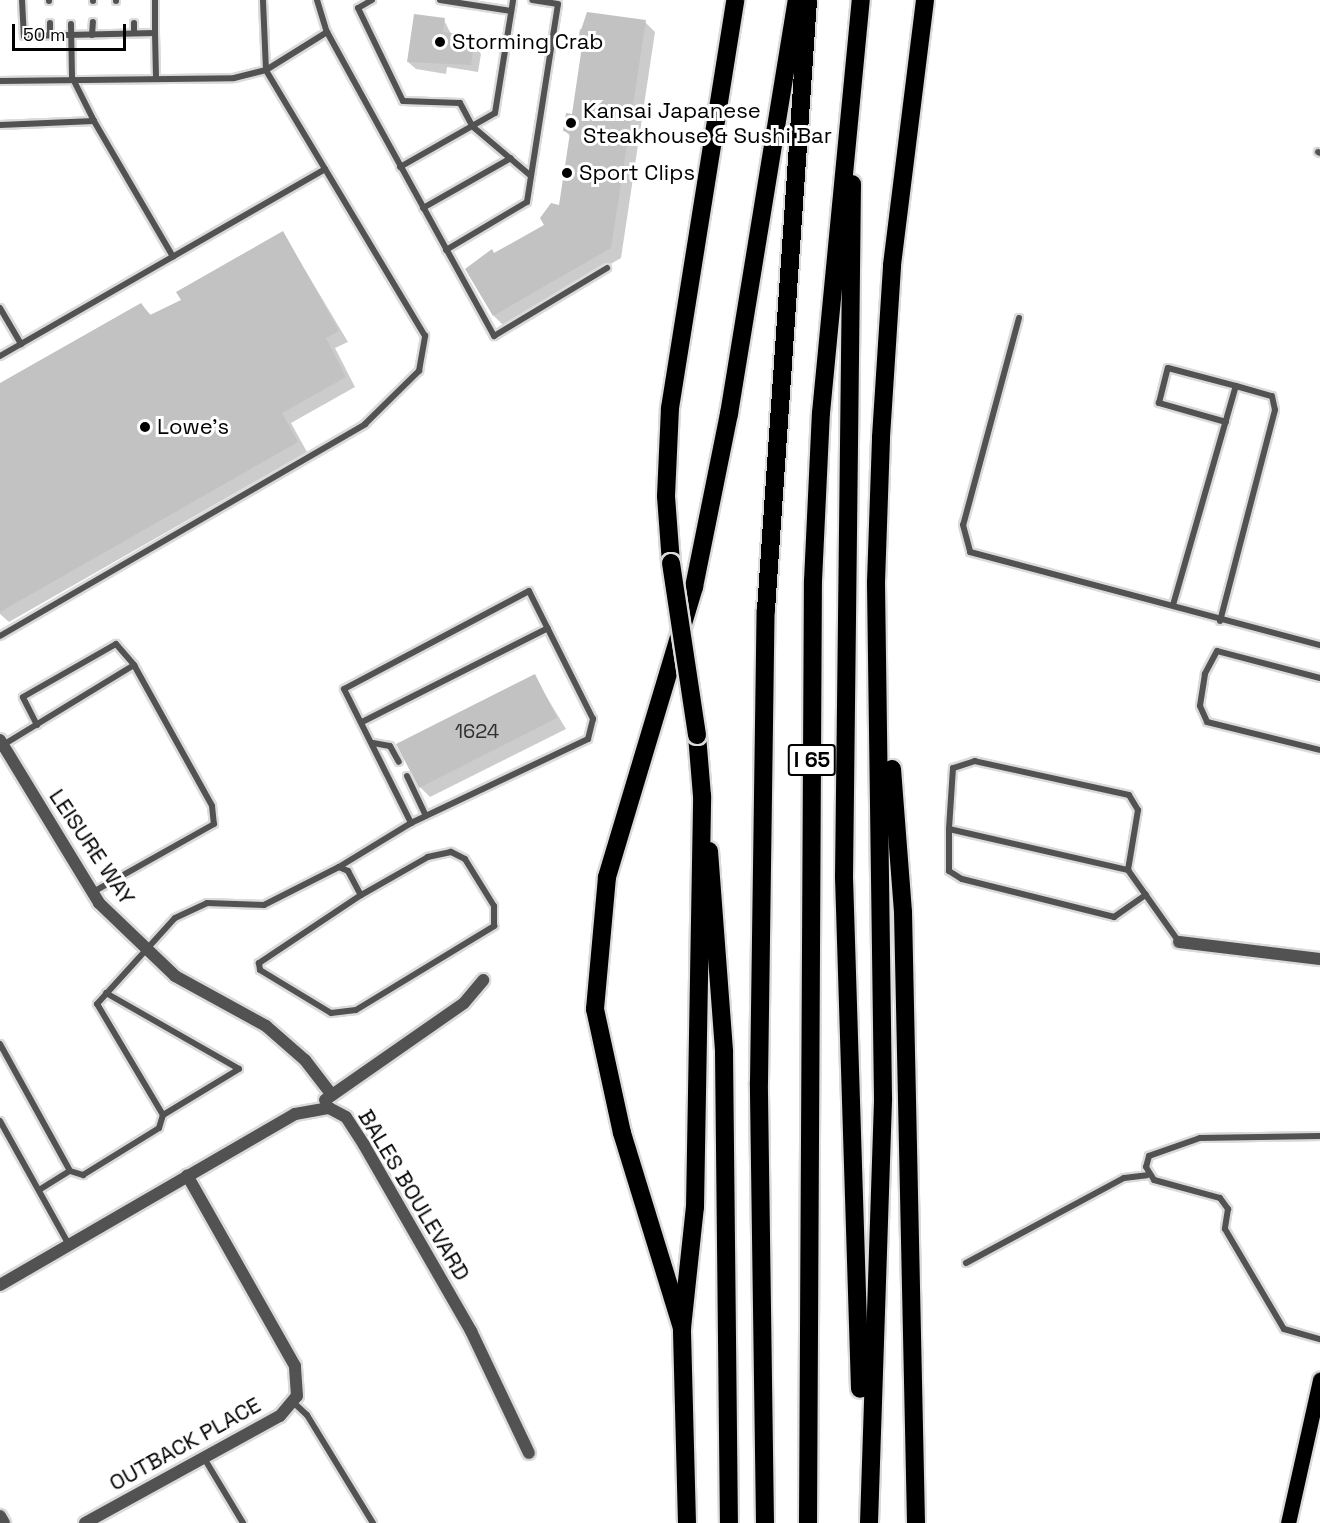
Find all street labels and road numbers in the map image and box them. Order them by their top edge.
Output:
road number: I 65 [786,742,838,778]
street label: LEISURE WAY [44,784,140,910]
street label: BALES BOULEVARD [352,1105,476,1285]
street label: OUTBACK PLACE [105,1391,265,1497]

